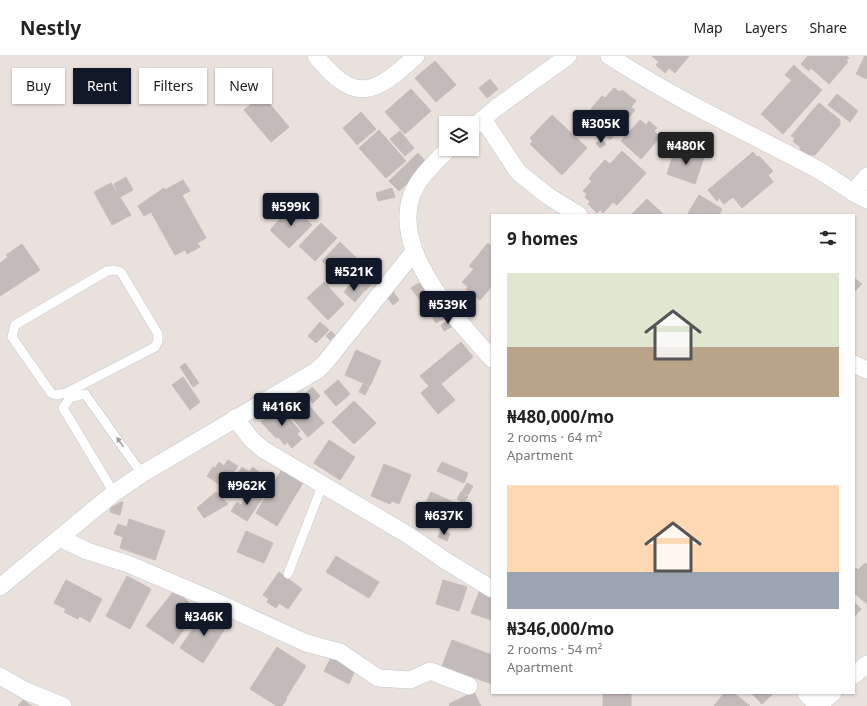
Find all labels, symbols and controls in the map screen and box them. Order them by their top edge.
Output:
text: Nestly [20,15,81,41]
text: Map [694,18,723,37]
text: Layers [745,18,787,37]
text: Share [809,18,847,37]
chip: Buy [12,68,65,104]
chip: Rent [73,68,131,104]
chip: Filters [139,68,207,104]
chip: New [215,68,272,104]
pin: ₦305K [573,110,629,144]
text: ₦305K [582,114,620,132]
map controls [439,116,479,156]
button: layers [439,116,479,156]
pin: ₦480K [658,132,714,166]
text: ₦480K [667,136,705,154]
pin: ₦599K [263,193,319,227]
text: ₦599K [272,197,310,215]
text: 9 homes [507,227,578,250]
icon: filters [817,227,839,249]
pin: ₦521K [326,258,382,292]
text: ₦521K [335,262,373,280]
pin: ₦539K [420,291,476,325]
text: ₦539K [429,295,467,313]
icon: home [637,299,709,371]
pin: ₦416K [254,393,310,427]
text: ₦416K [263,397,301,415]
text: ₦480,000/mo [507,405,614,428]
text: 2 rooms · 64 m² [507,428,602,446]
one-way arrow [116,437,124,448]
text: Apartment [507,446,573,464]
pin: ₦962K [219,472,275,506]
text: ₦962K [228,476,266,494]
pin: ₦637K [416,502,472,536]
text: ₦637K [425,506,463,524]
icon: home [637,511,709,583]
pin: ₦346K [176,603,232,637]
text: ₦346K [185,607,223,625]
text: ₦346,000/mo [507,617,614,640]
text: 2 rooms · 54 m² [507,640,602,658]
text: Apartment [507,658,573,676]

